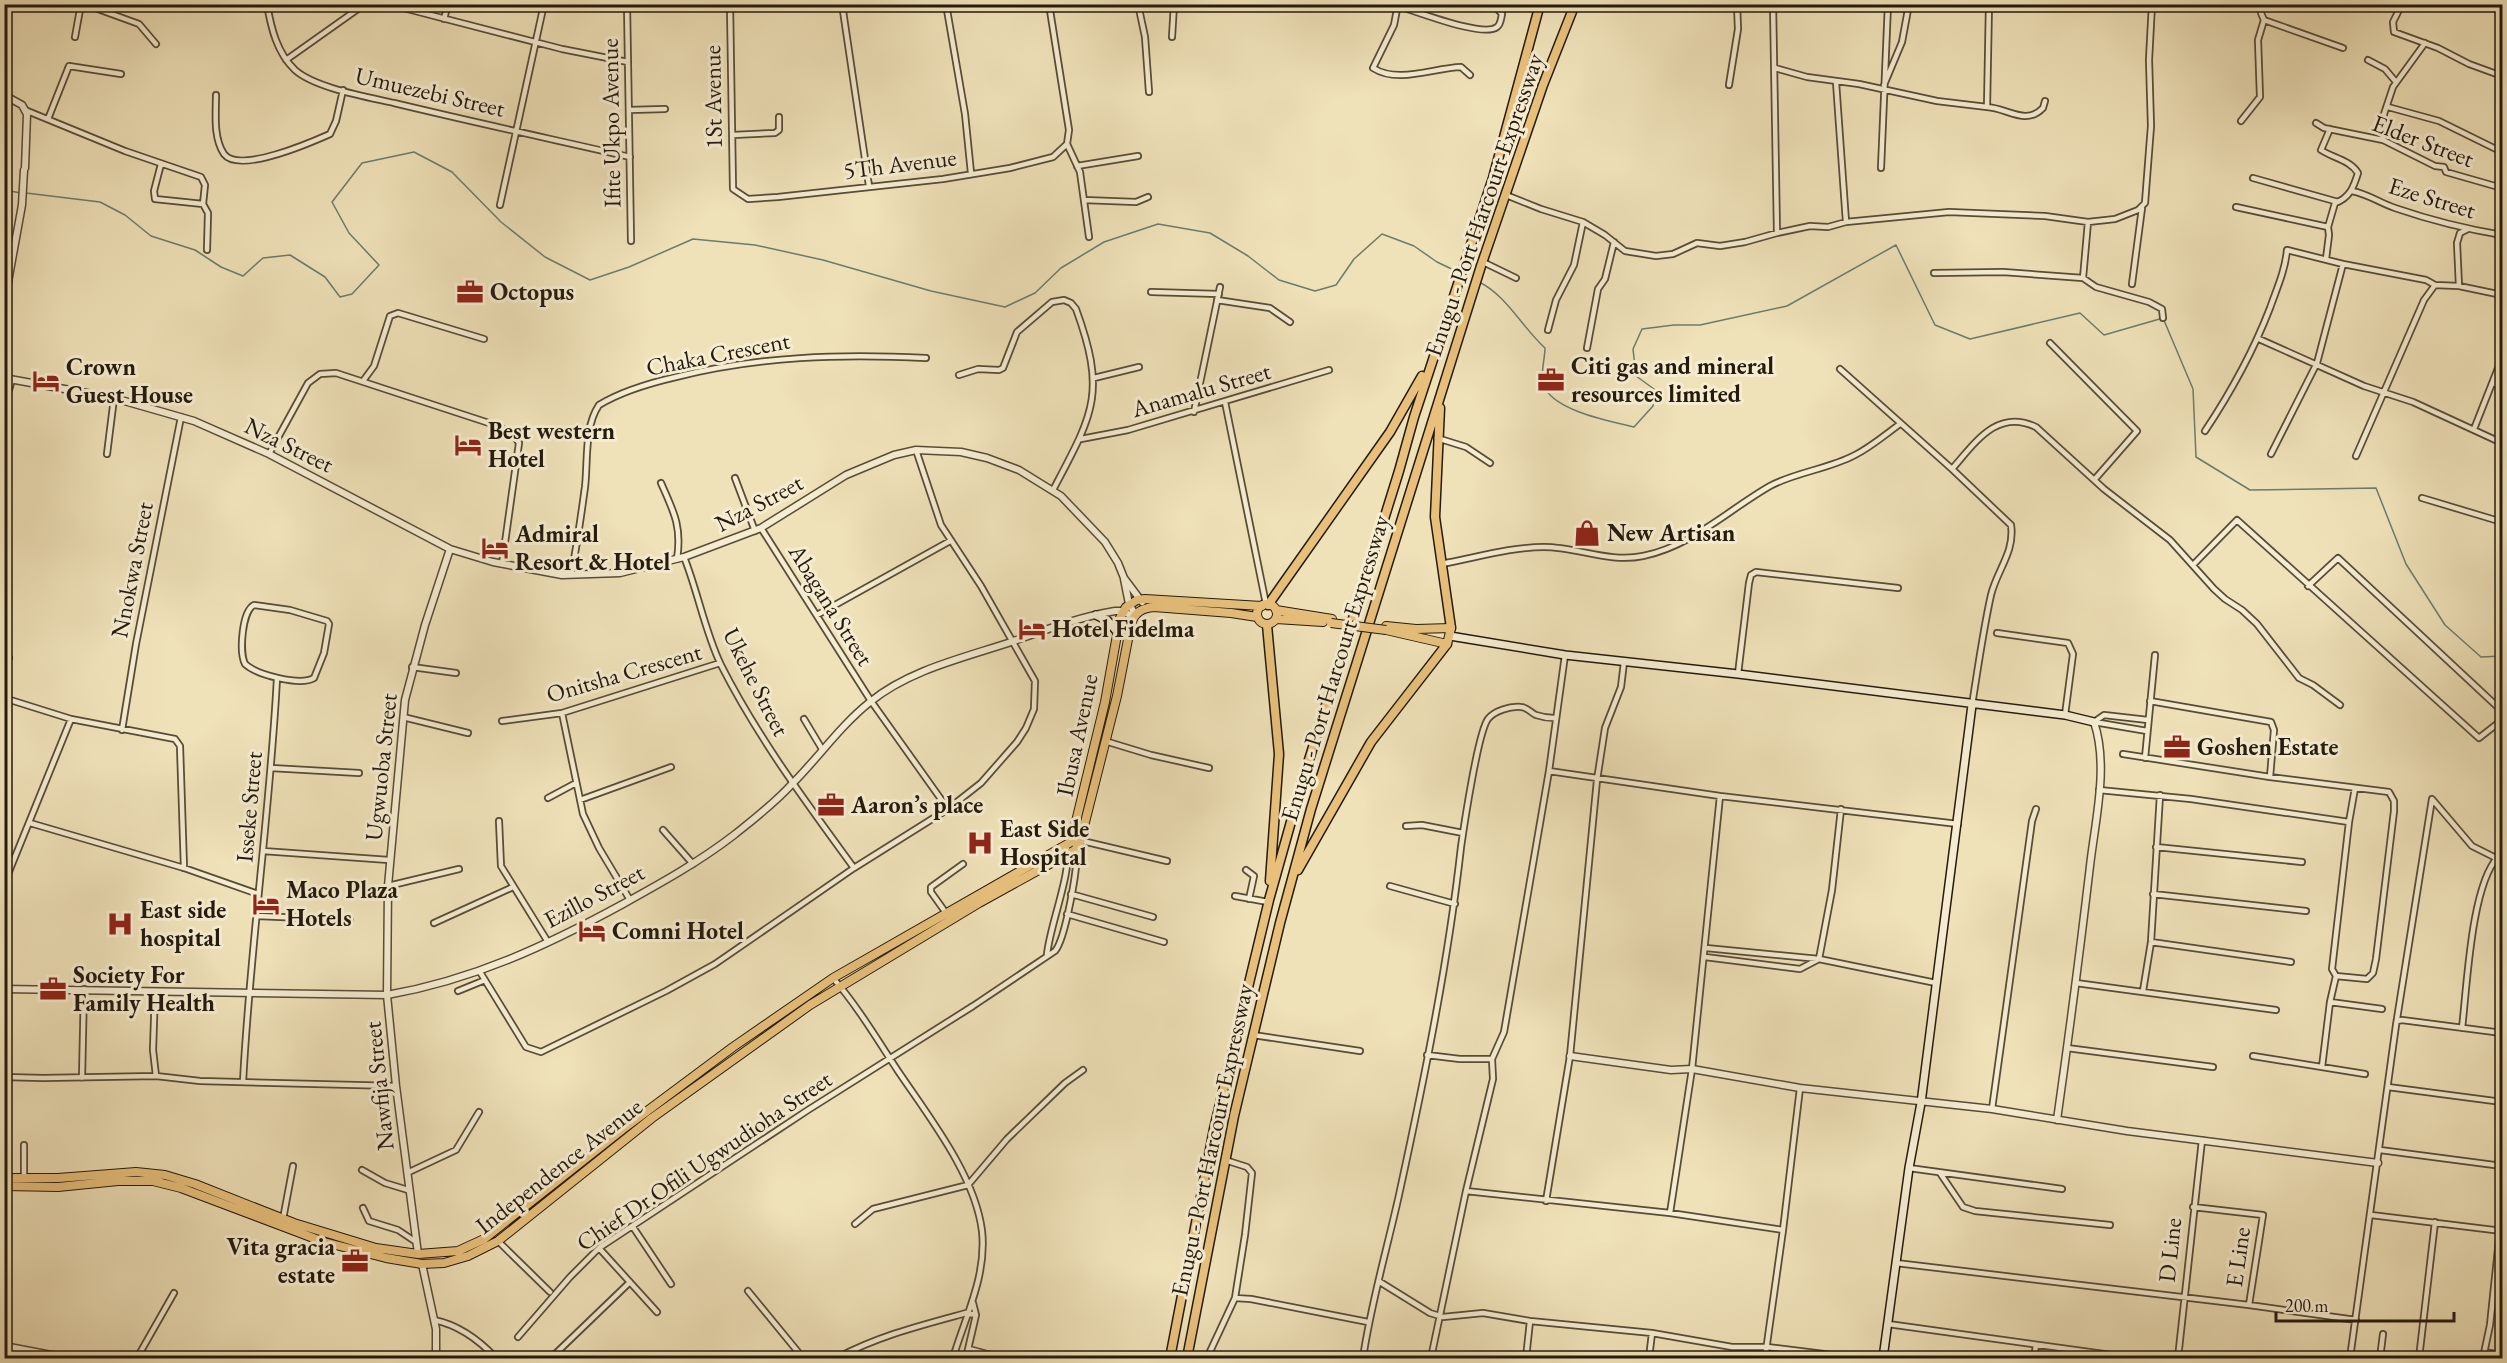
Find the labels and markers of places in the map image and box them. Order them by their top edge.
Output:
place label: Octopus [490,276,574,307]
office icon: Octopus [455,277,485,307]
place label: Citi gas and mineral resources limited [1571,350,1774,409]
place label: Crown Guest House [66,351,193,410]
office icon: Citi gas and mineral resources limited [1536,365,1566,395]
hotel icon: Crown Guest House [31,366,61,396]
place label: Best western Hotel [488,415,616,474]
hotel icon: Best western Hotel [453,430,483,460]
place label: New Artisan [1607,517,1736,548]
place label: Admiral Resort & Hotel [514,518,671,577]
shop icon: New Artisan [1572,518,1602,548]
hotel icon: Admiral Resort & Hotel [480,533,510,563]
place label: Hotel Fidelma [1052,613,1195,644]
hotel icon: Hotel Fidelma [1017,614,1047,644]
place label: Goshen Estate [2197,731,2339,762]
office icon: Goshen Estate [2162,732,2192,762]
place label: Aaron’s place [850,789,983,820]
office icon: Aaron’s place [816,790,846,820]
place label: East Side Hospital [1000,813,1089,872]
hospital icon: East Side Hospital [965,828,995,858]
place label: Maco Plaza Hotels [286,874,399,933]
hotel icon: Maco Plaza Hotels [251,889,281,919]
place label: East side hospital [140,894,226,953]
hospital icon: East side hospital [105,909,135,939]
place label: Comni Hotel [612,915,744,946]
hotel icon: Comni Hotel [577,916,607,946]
place label: Society For Family Health [73,959,216,1019]
office icon: Society For Family Health [38,974,68,1004]
place label: Vita gracia estate [227,1231,335,1290]
office icon: Vita gracia estate [340,1246,370,1276]

